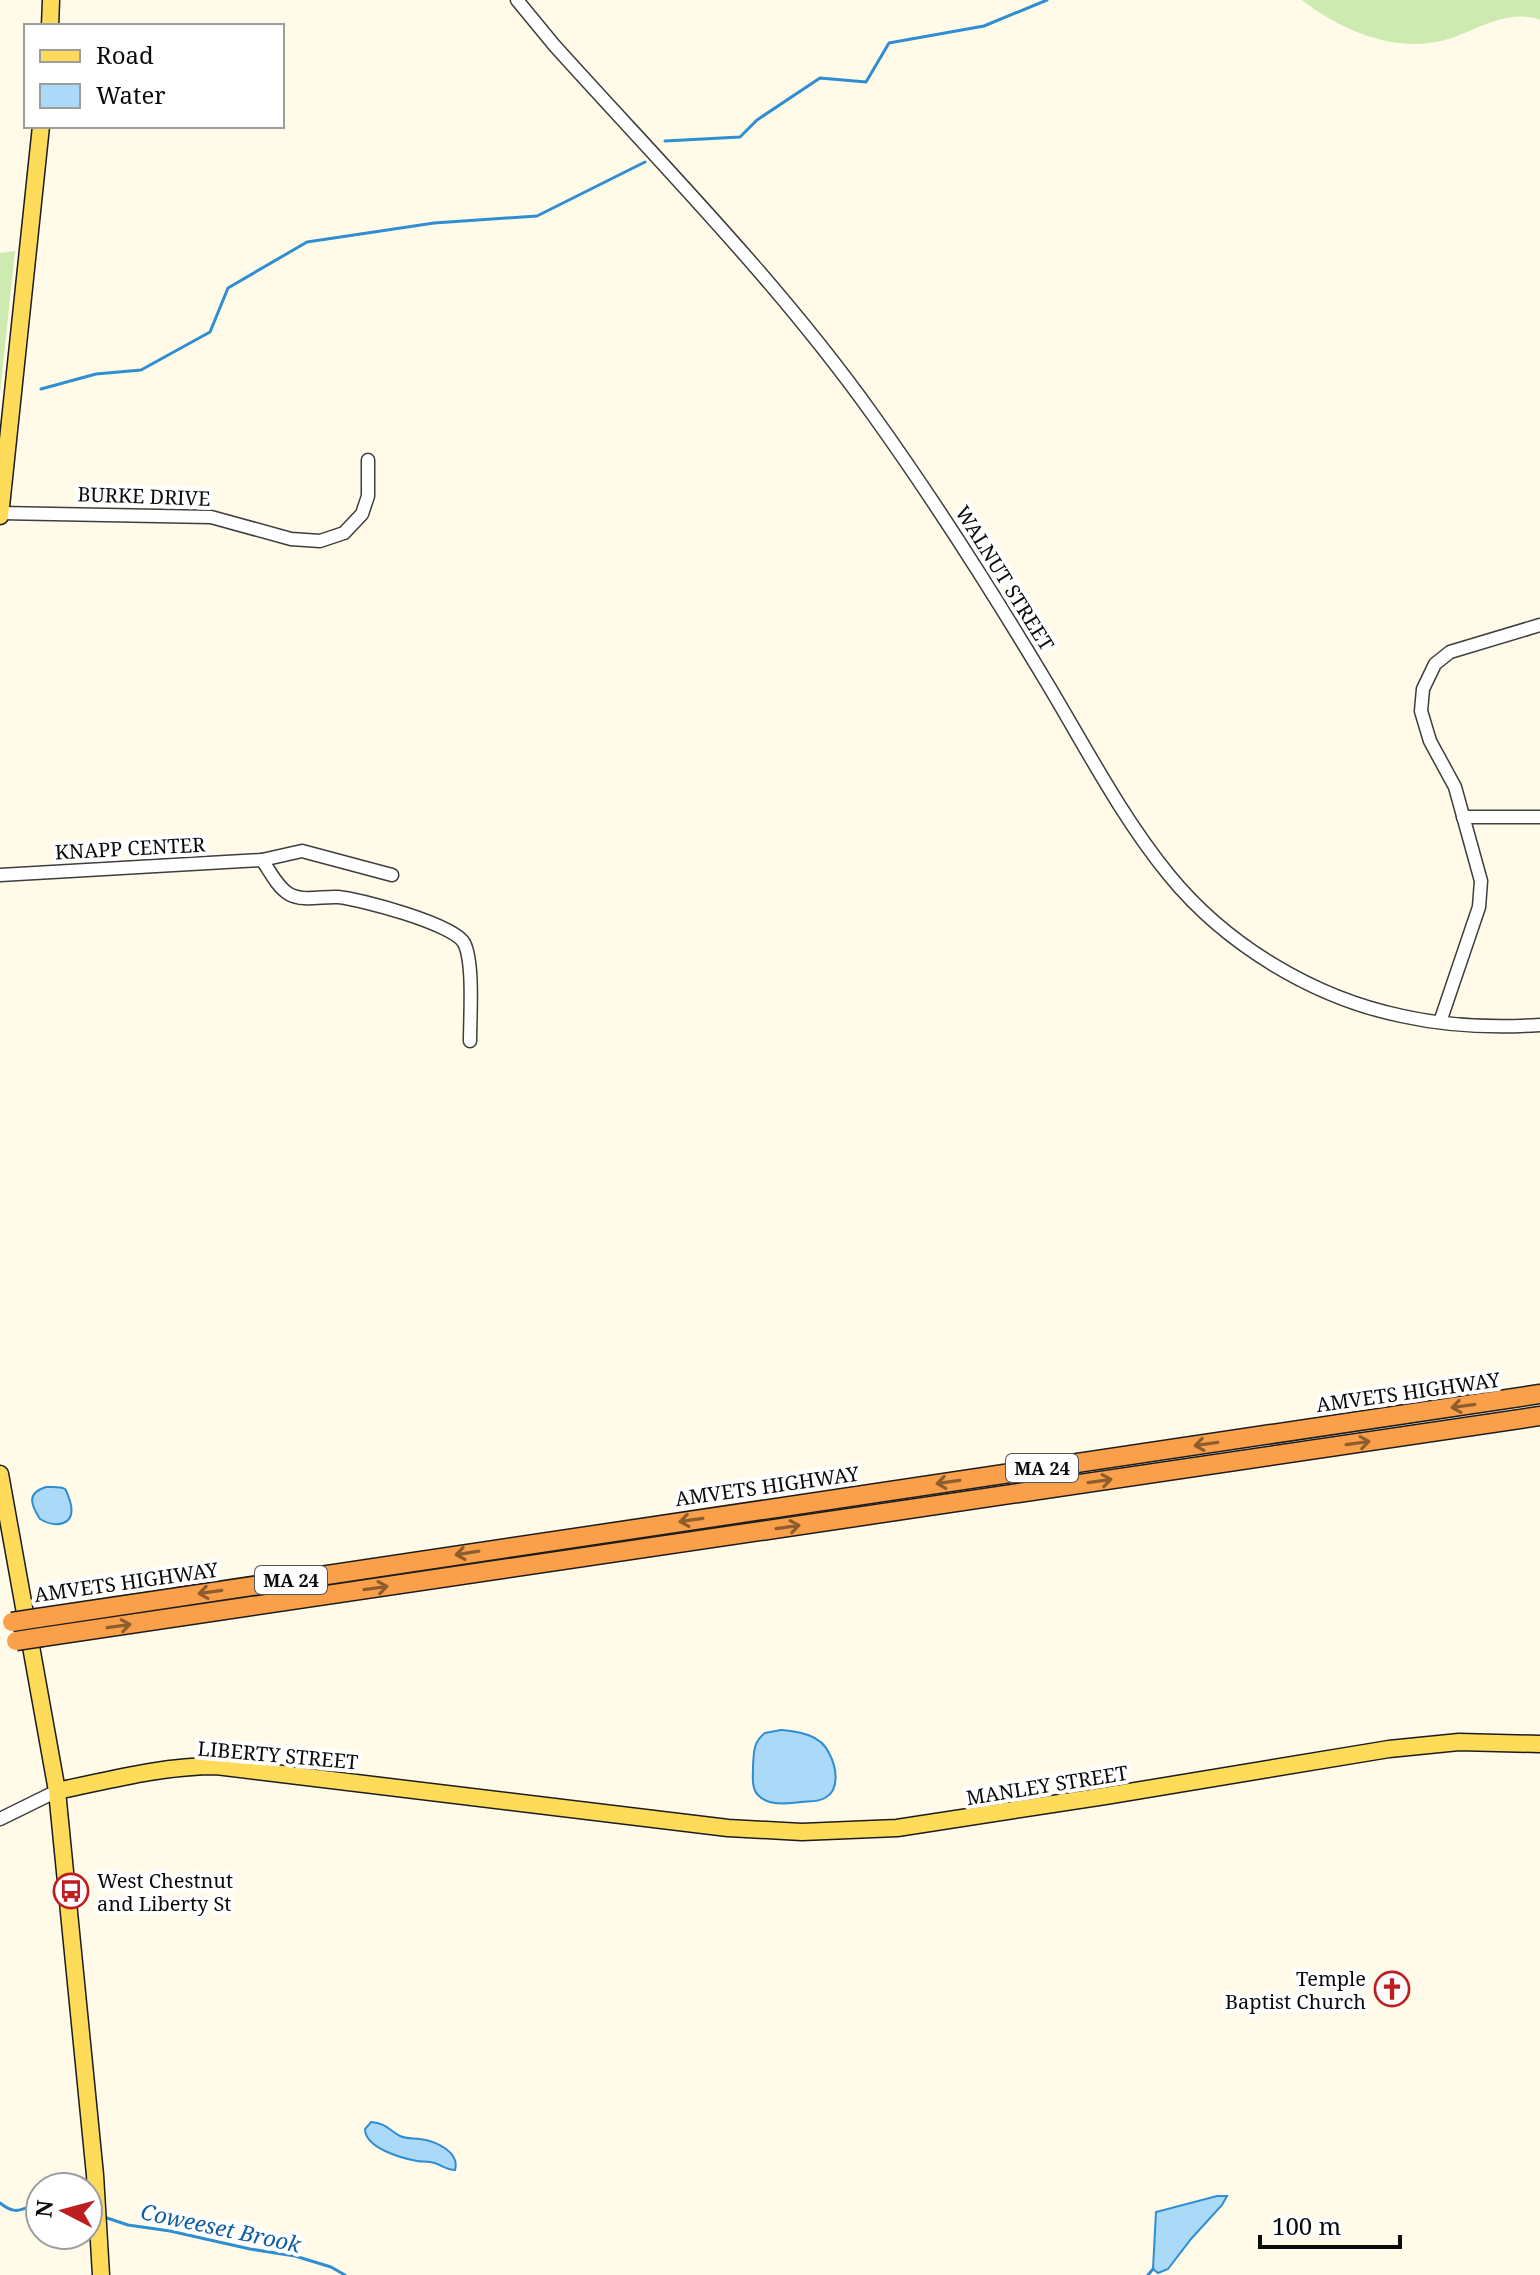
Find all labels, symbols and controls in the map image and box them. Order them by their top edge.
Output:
legend [24,24,284,128]
text: Road [96,38,154,71]
text: Water [96,78,166,111]
street label: BURKE DRIVE [77,480,211,512]
street label: WALNUT STREET [950,500,1060,656]
street label: KNAPP CENTER [54,831,207,865]
street label: AMVETS HIGHWAY [1314,1366,1502,1418]
one-way arrow [1451,1399,1476,1414]
one-way arrow [1344,1435,1370,1450]
one-way arrow [1193,1437,1219,1452]
road number: MA 24 [1006,1454,1078,1482]
street label: AMVETS HIGHWAY [673,1460,861,1512]
one-way arrow [1087,1473,1113,1488]
one-way arrow [936,1475,962,1490]
one-way arrow [679,1513,704,1528]
one-way arrow [775,1519,800,1534]
one-way arrow [454,1546,480,1561]
street label: AMVETS HIGHWAY [32,1556,220,1608]
road number: MA 24 [255,1566,327,1594]
one-way arrow [363,1580,388,1595]
one-way arrow [197,1585,223,1600]
one-way arrow [106,1617,131,1632]
street label: LIBERTY STREET [197,1735,359,1775]
street label: MANLEY STREET [964,1759,1130,1811]
place label: West Chestnut and Liberty St [97,1867,233,1917]
bus stop icon: West Chestnut and Liberty St [52,1872,90,1910]
place label: Temple Baptist Church [1225,1965,1366,2015]
church icon: Temple Baptist Church [1373,1970,1411,2008]
north arrow [24,2171,104,2251]
water label: Coweeset Brook [138,2195,305,2259]
text: N [27,2199,59,2219]
scale bar [1260,2199,1400,2249]
text: 100 m [1272,2209,1341,2242]

